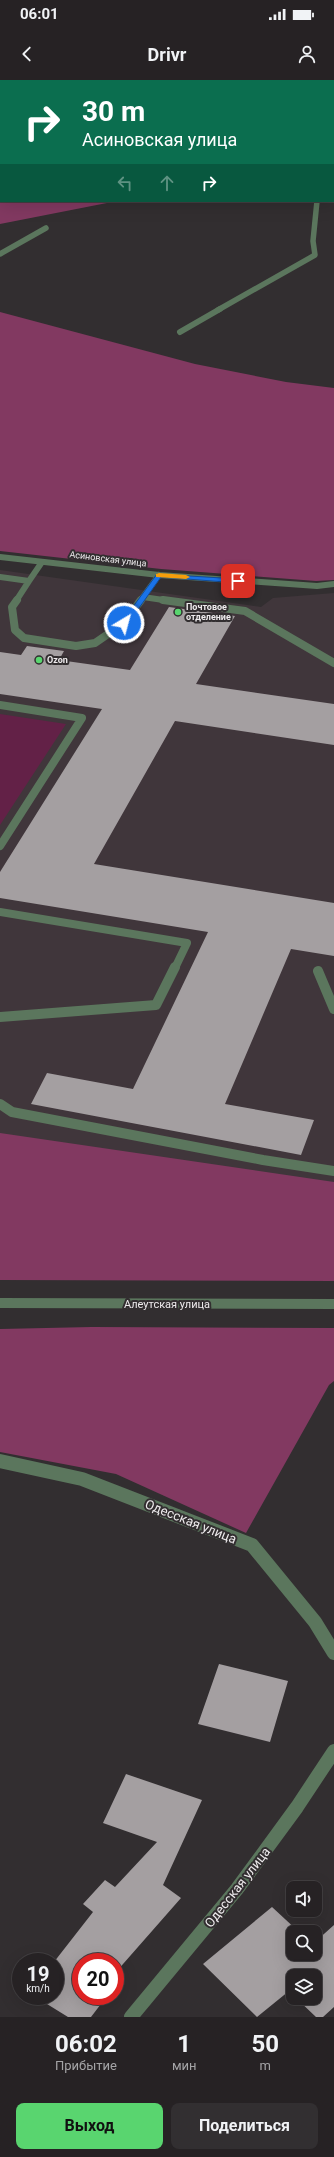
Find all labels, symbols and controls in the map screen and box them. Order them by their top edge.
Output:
text: 06:01 [20,5,59,23]
icon: back [16,43,38,65]
icon: person [296,43,318,65]
text: Drivr [148,44,186,65]
text: 30 m [82,95,145,128]
icon: right [16,96,68,148]
text: Асиновская улица [82,129,237,150]
icon: left [114,172,136,194]
icon: ahead [156,172,178,194]
icon: right [198,172,220,194]
street label: Асиновская улица [69,549,147,569]
pin [221,564,255,598]
icon: arrive [227,570,249,592]
position arrow [103,602,145,644]
place label: Почтовое отделение [186,602,231,622]
marker: Почтовое отделение [173,607,183,617]
marker: Ozon [34,655,44,665]
place label: Ozon [47,655,68,665]
street label: Алеутская улица [124,1298,210,1311]
street label: Одесская улица [143,1496,239,1547]
street label: Одесская улица [201,1844,273,1930]
map controls [286,1881,322,2005]
button: sound [286,1881,322,1917]
button: search [286,1925,322,1961]
speed limit sign: 20 [72,1953,124,2005]
text: 19 [27,1962,49,1986]
button: layers [286,1969,322,2005]
text: km/h [26,1983,50,1994]
text: 06:02 [55,2030,117,2058]
text: 1 [177,2030,191,2058]
text: 50 [251,2030,279,2058]
text: Прибытие [55,2058,117,2073]
text: мин [172,2058,197,2073]
text: m [260,2058,271,2073]
button: Выход [16,2103,163,2149]
button: Поделиться [171,2103,318,2149]

